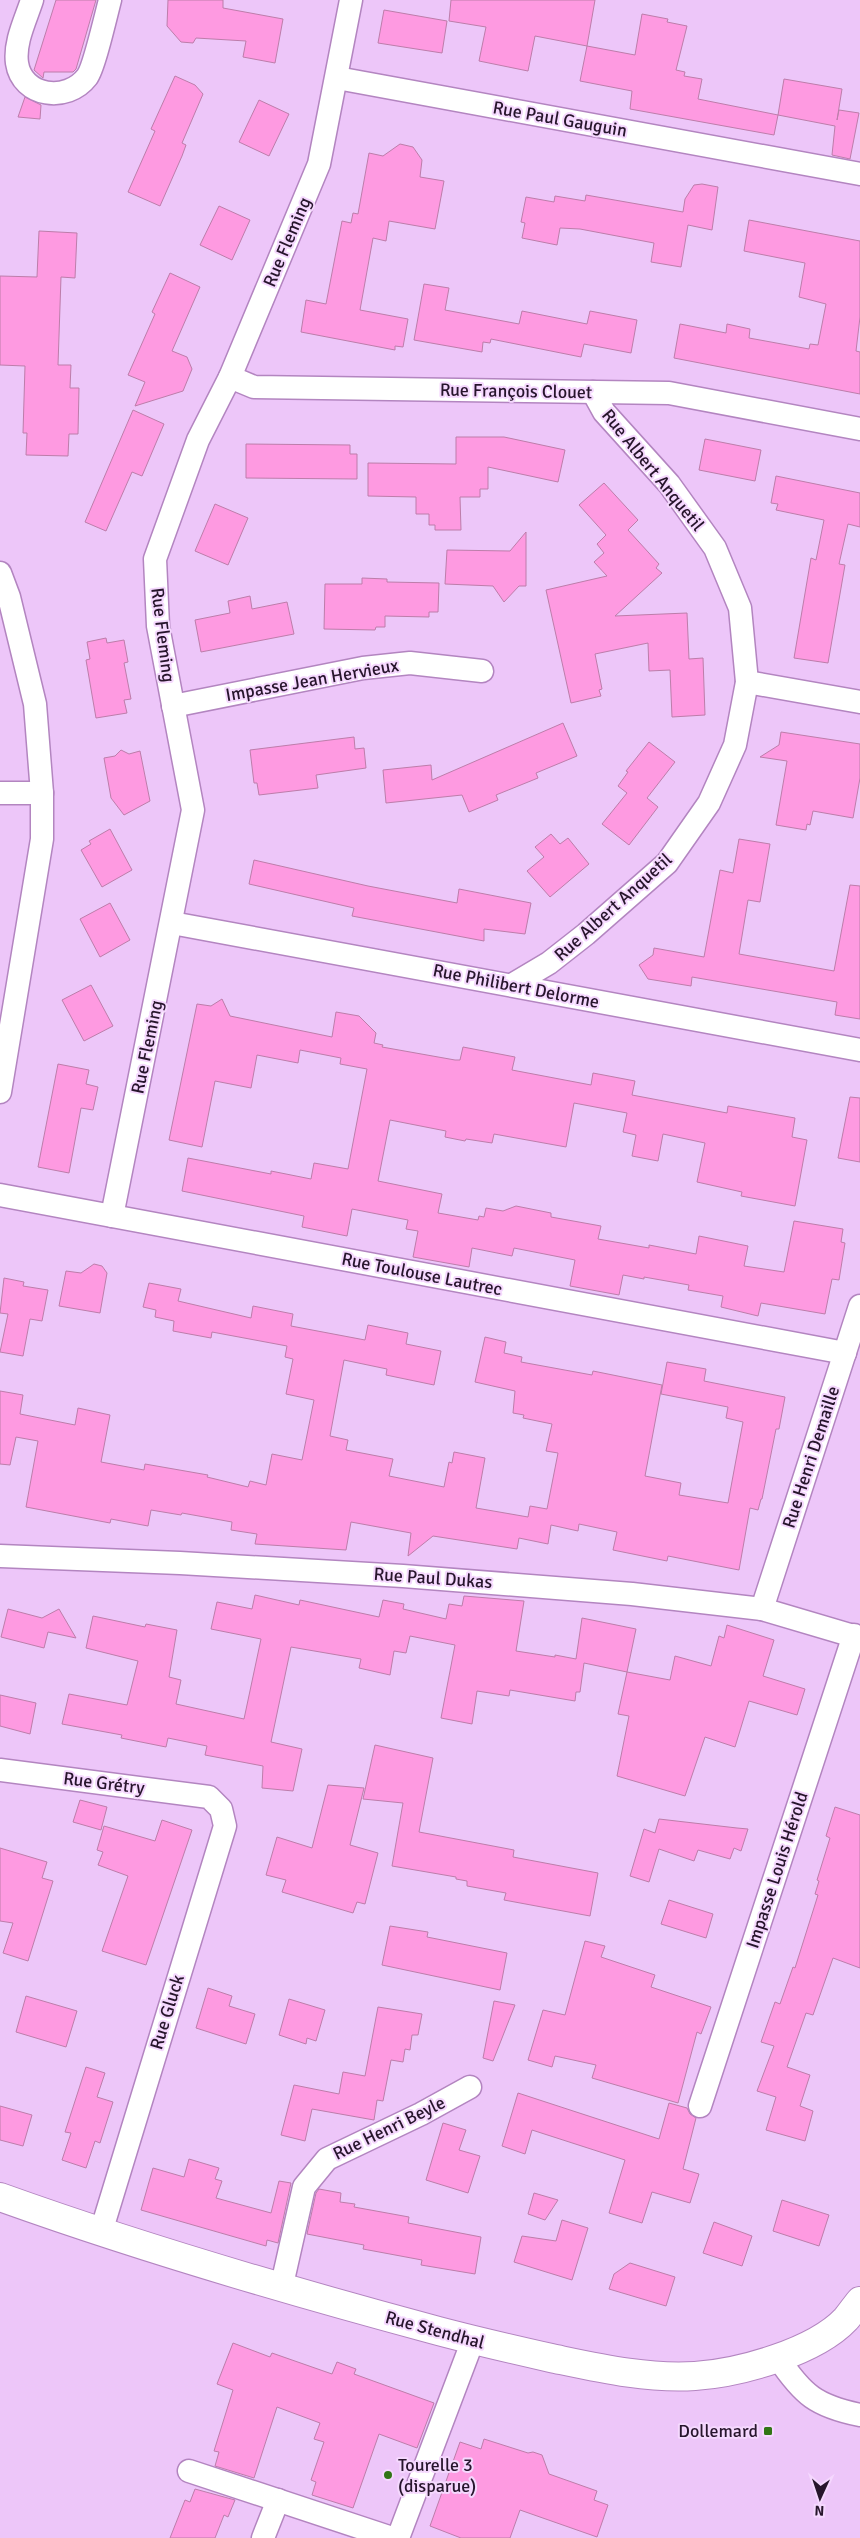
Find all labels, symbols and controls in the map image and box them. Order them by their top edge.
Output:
street label: Rue Paul Gauguin [491,96,629,142]
street label: Rue Fleming [258,194,316,290]
street label: Rue François Clouet [440,379,592,403]
street label: Rue Albert Anquetil [597,404,709,536]
street label: Rue Fleming [146,586,180,684]
street label: Impasse Jean Hervieux [224,654,401,706]
street label: Rue Albert Anquetil [550,848,676,966]
street label: Rue Philibert Delorme [431,959,601,1013]
street label: Rue Fleming [126,998,168,1096]
street label: Rue Toulouse Lautrec [340,1248,504,1300]
street label: Rue Henri Demaille [778,1383,844,1531]
street label: Rue Paul Dukas [373,1563,493,1593]
street label: Rue Grétry [62,1767,147,1799]
street label: Impasse Louis Hérold [741,1789,813,1951]
street label: Rue Gluck [145,1972,189,2052]
street label: Rue Henri Beyle [329,2091,449,2165]
street label: Rue Stendhal [383,2306,487,2354]
place label: Dollemard [678,2420,758,2442]
marker: Dollemard [762,2425,774,2437]
place label: Tourelle 3 (disparue) [398,2454,476,2497]
marker: Tourelle 3 (disparue) [382,2469,394,2481]
north arrow [795,2473,845,2523]
text: N [814,2502,825,2519]

